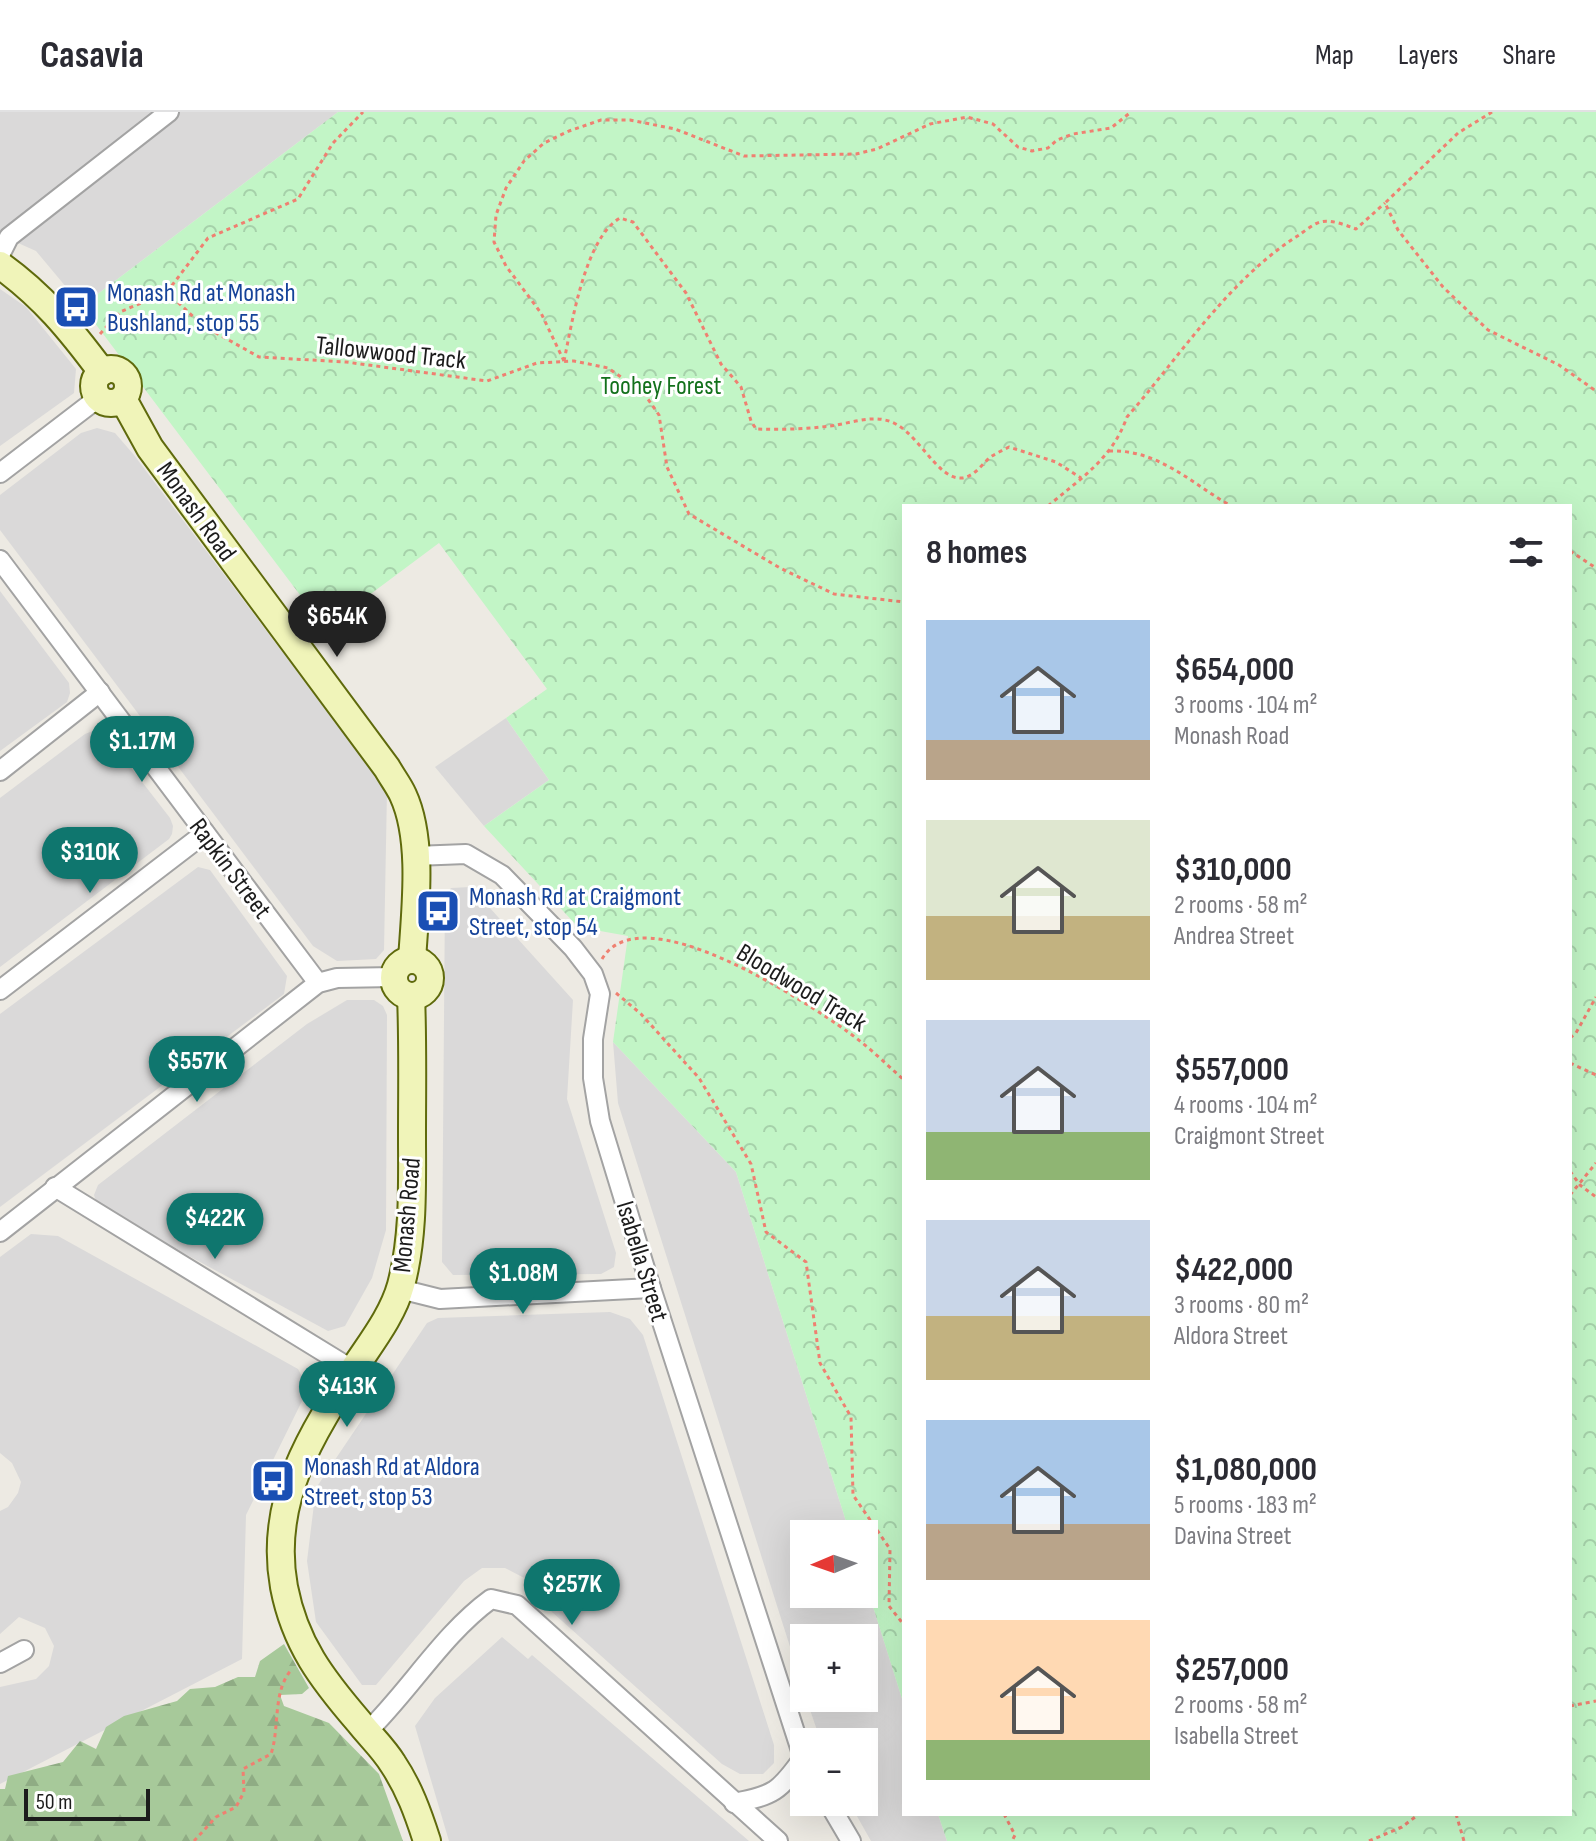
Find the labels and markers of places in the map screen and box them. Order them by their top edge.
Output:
place label: Monash Rd at Monash Bushland, stop 55 [107,278,296,339]
bus stop icon: Monash Rd at Monash Bushland, stop 55 [52,283,100,331]
pin: $654K [281,591,393,659]
pin: $1.17M [77,716,207,784]
pin: $310K [34,827,146,895]
place label: Monash Rd at Craigmont Street, stop 54 [469,882,681,943]
bus stop icon: Monash Rd at Craigmont Street, stop 54 [414,887,462,935]
pin: $557K [141,1036,253,1104]
pin: $422K [159,1193,271,1261]
pin: $1.08M [458,1248,588,1316]
pin: $413K [291,1361,403,1429]
place label: Monash Rd at Aldora Street, stop 53 [304,1452,480,1513]
bus stop icon: Monash Rd at Aldora Street, stop 53 [249,1457,297,1505]
pin: $257K [516,1559,628,1627]

